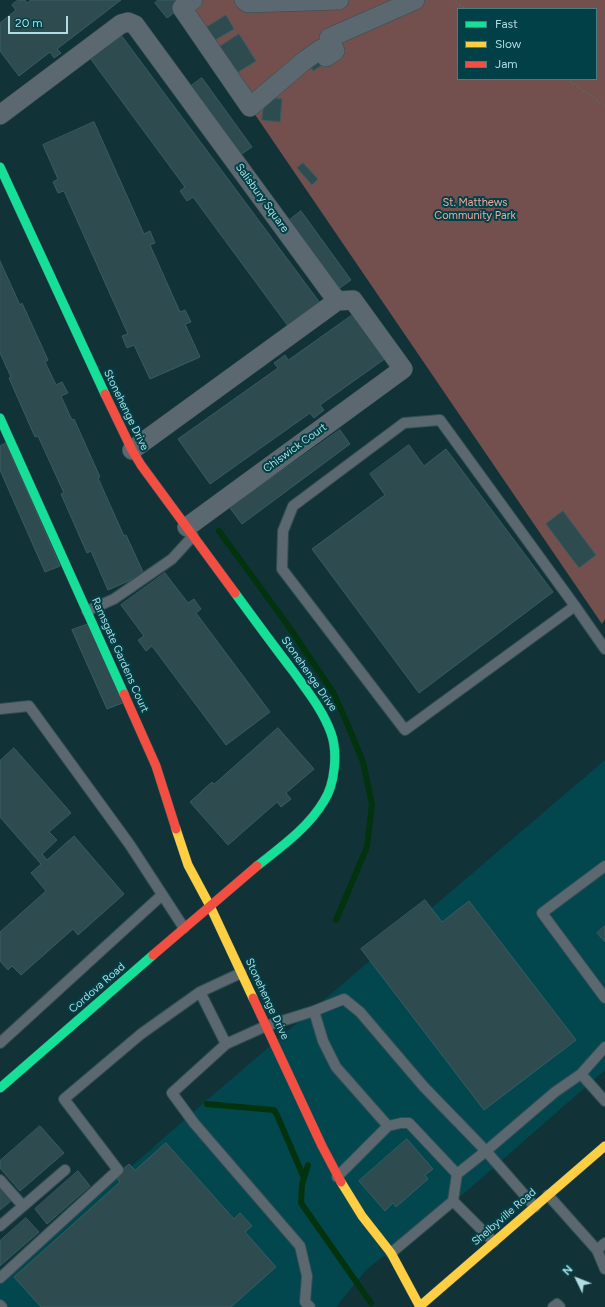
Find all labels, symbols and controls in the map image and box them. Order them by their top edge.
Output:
scale bar [10,8,70,34]
legend [457,8,597,80]
text: 20 m [15,16,43,30]
text: Fast [495,17,518,31]
text: Slow [495,37,521,51]
text: Jam [495,57,518,71]
street label: Salisbury Square [233,161,291,235]
park label: St. Matthews Community Park [434,196,516,222]
street label: Stonehenge Drive [101,367,151,453]
street label: Chiswick Court [261,421,329,475]
street label: Ramsgate Gardens Court [89,596,151,714]
street label: Stonehenge Drive [278,634,340,714]
street label: Stonehenge Drive [242,956,292,1042]
street label: Cordova Road [66,960,128,1016]
street label: Shelbyville Road [469,1186,539,1248]
north arrow [557,1259,597,1299]
text: N [560,1263,576,1278]

